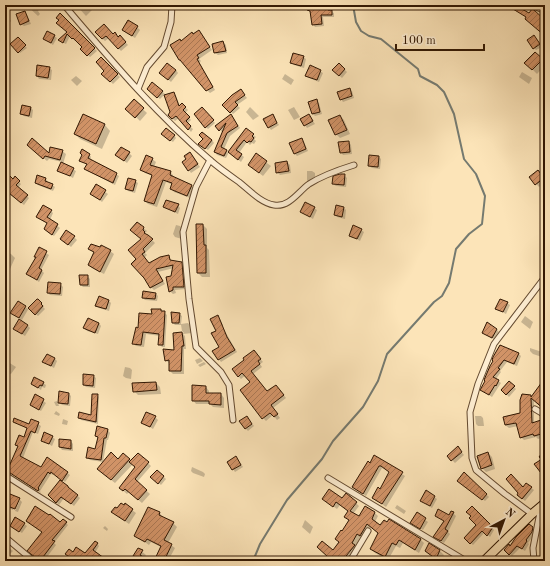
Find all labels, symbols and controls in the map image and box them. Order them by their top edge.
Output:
scale bar [396,26,484,52]
text: 100 m [402,35,436,47]
north arrow [484,500,524,540]
text: N [503,507,517,521]

